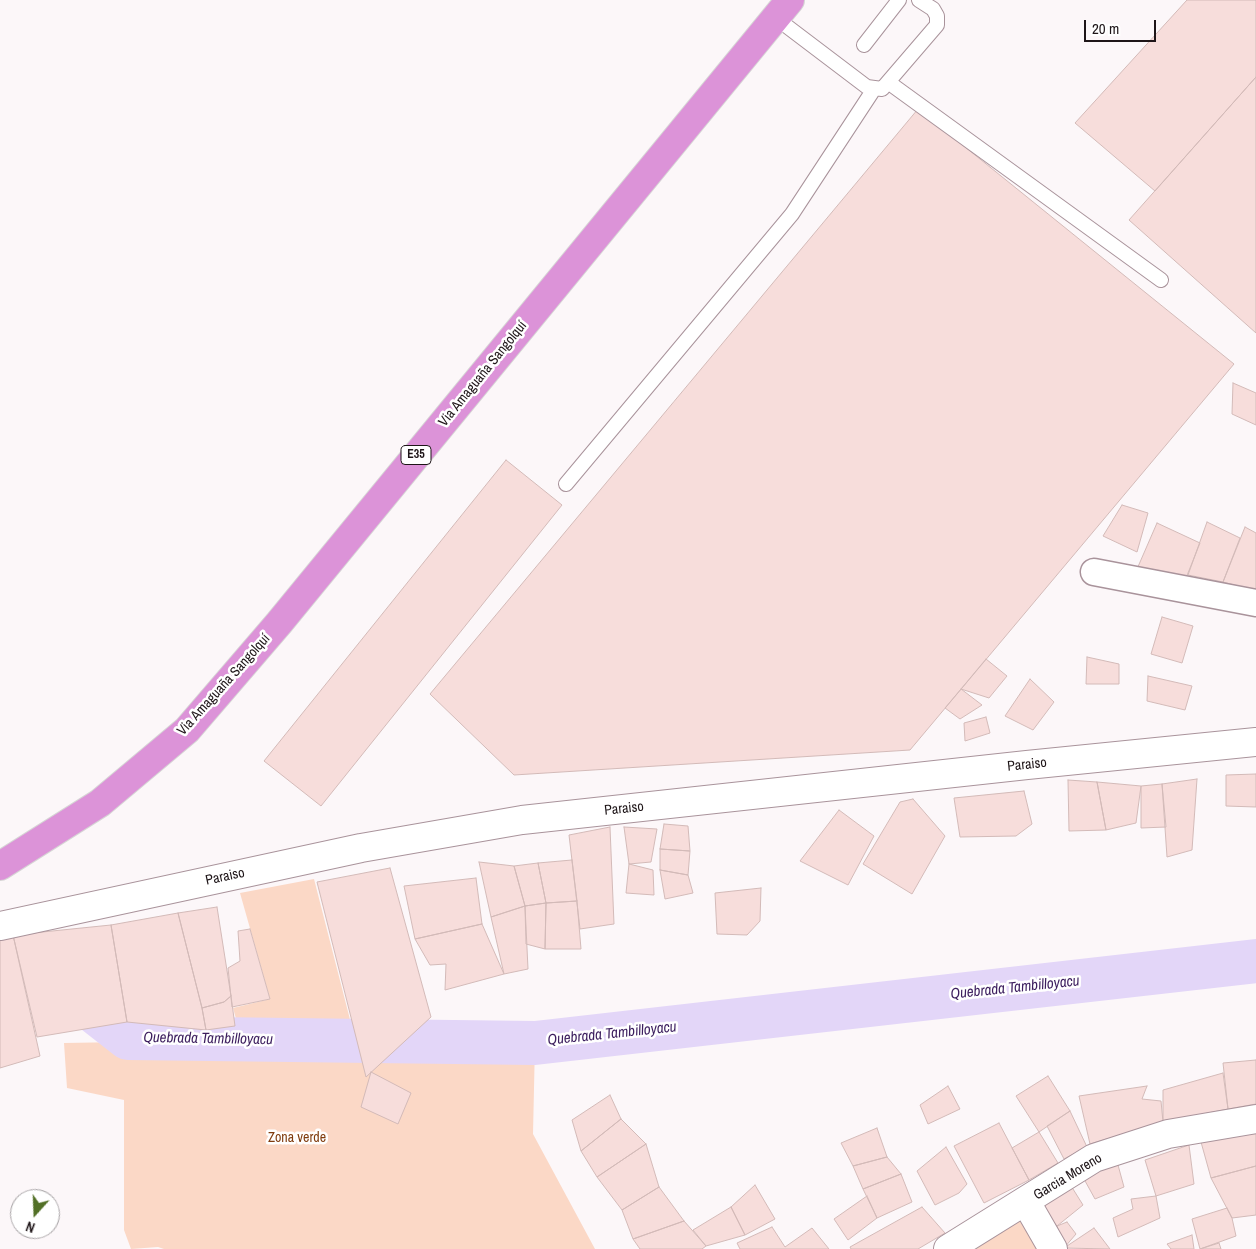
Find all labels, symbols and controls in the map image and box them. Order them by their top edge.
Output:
scale bar [1086,10,1158,42]
text: 20 m [1092,18,1119,39]
street label: Via Amaguaña Sangolquí [435,318,531,430]
road number: E35 [401,446,431,464]
street label: Via Amaguaña Sangolquí [174,631,274,739]
street label: Paraiso [1006,755,1048,775]
street label: Paraiso [603,799,645,819]
street label: Paraiso [204,865,246,889]
water label: Quebrada Tambilloyacu [950,972,1080,1004]
water label: Quebrada Tambilloyacu [547,1018,677,1050]
water label: Quebrada Tambilloyacu [143,1029,273,1049]
park label: Zona verde [268,1130,326,1146]
street label: Garcia Moreno [1031,1150,1105,1204]
north arrow [10,1189,60,1239]
text: N [23,1217,37,1237]

